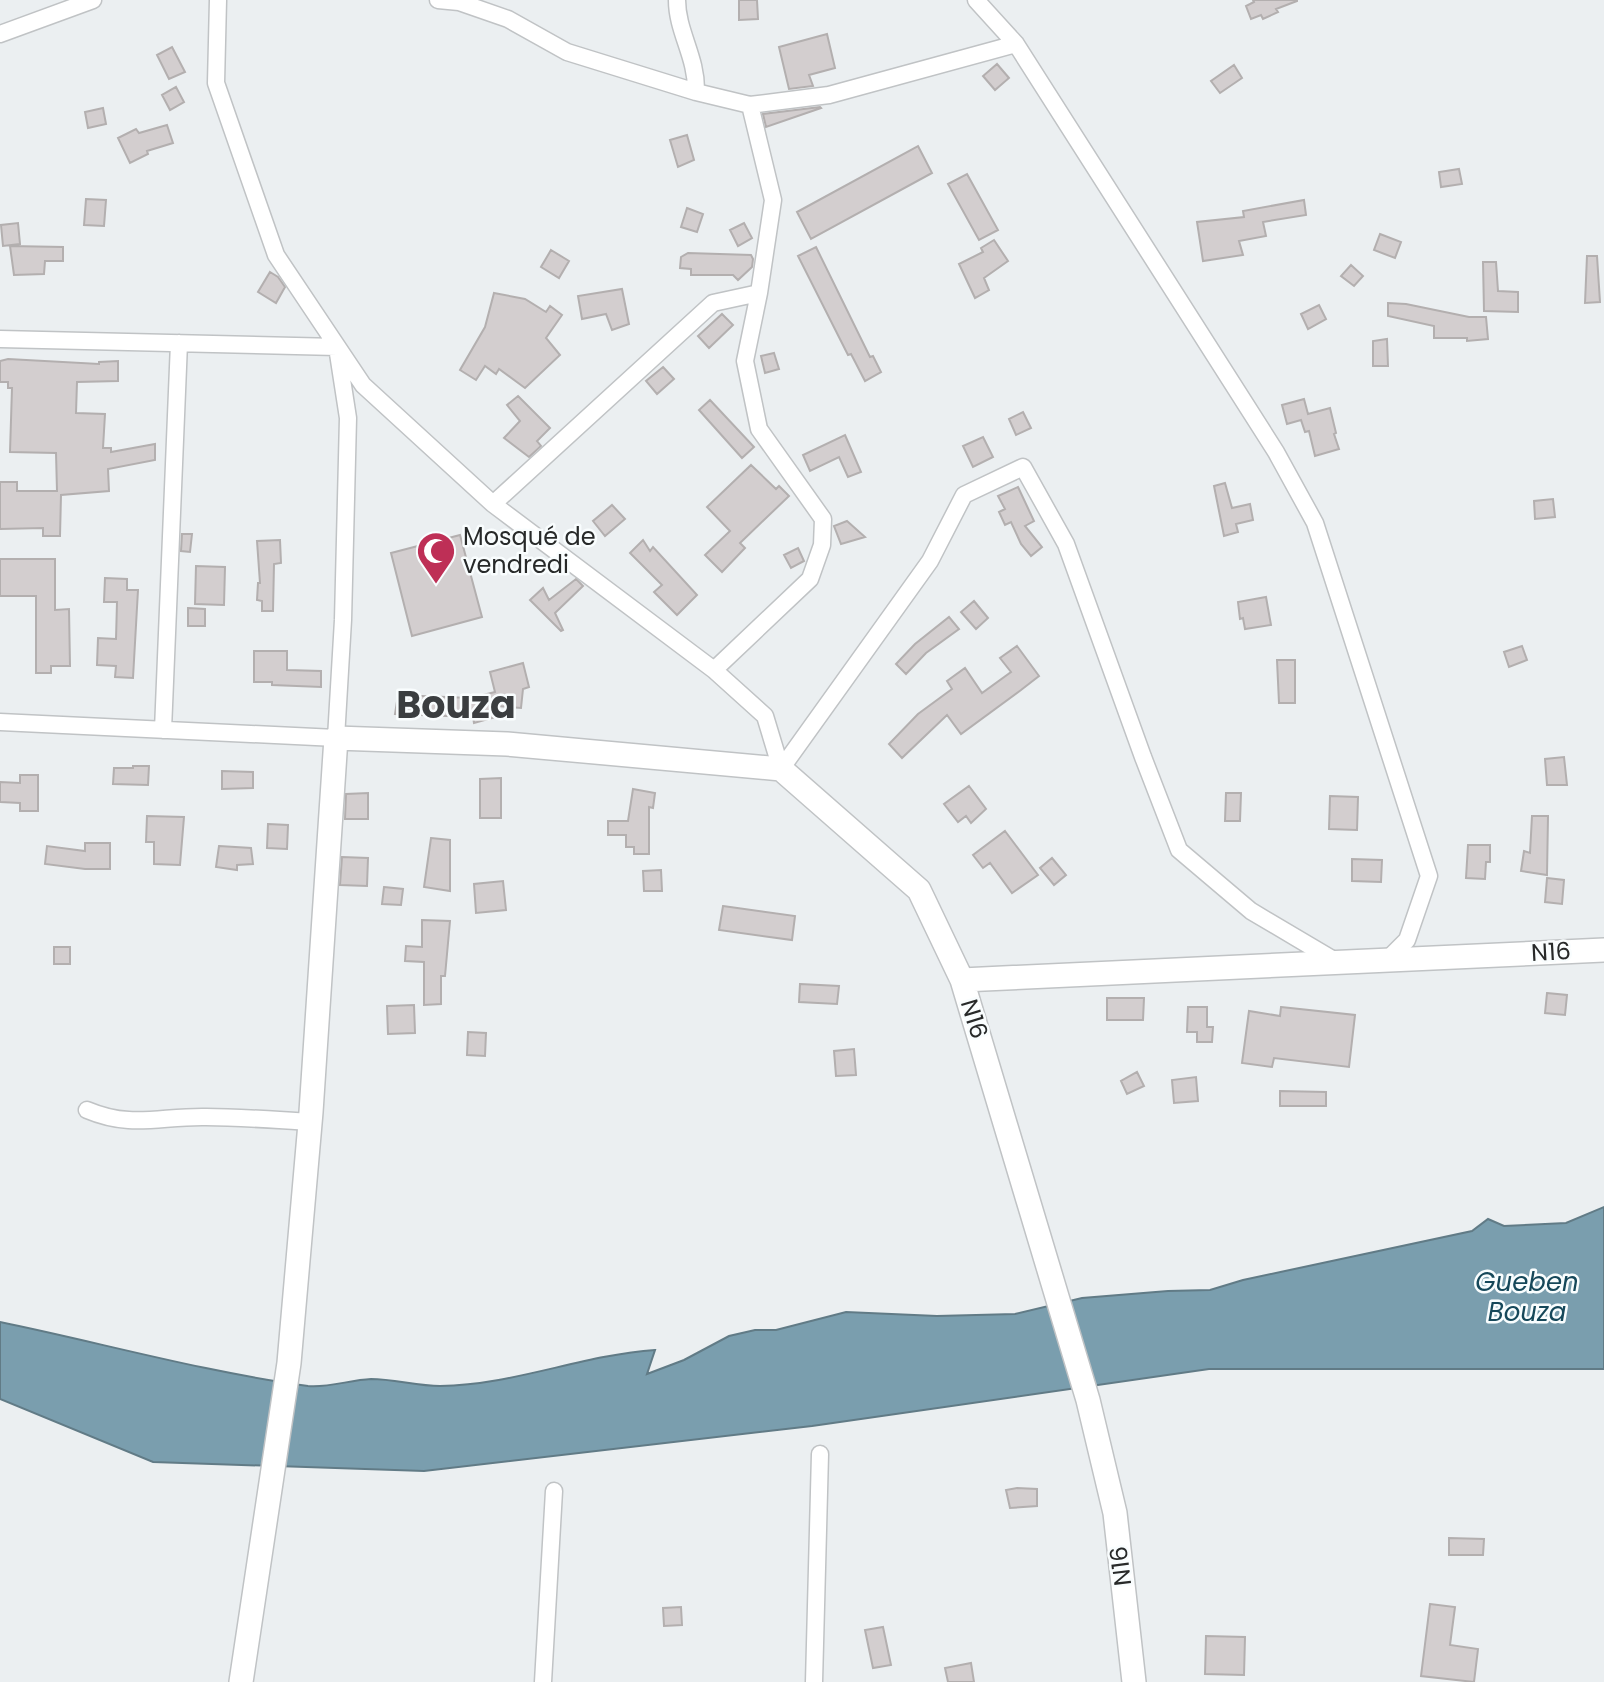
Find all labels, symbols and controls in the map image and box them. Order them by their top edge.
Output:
place label: Mosqué de vendredi [463,520,596,581]
mosque icon: Mosqué de vendredi [415,530,457,585]
district label: Bouza [396,678,516,731]
street label: N16 [1530,934,1572,969]
street label: N16 [953,995,996,1043]
water label: Gueben Bouza [1475,1264,1579,1330]
street label: N16 [1102,1544,1139,1588]

